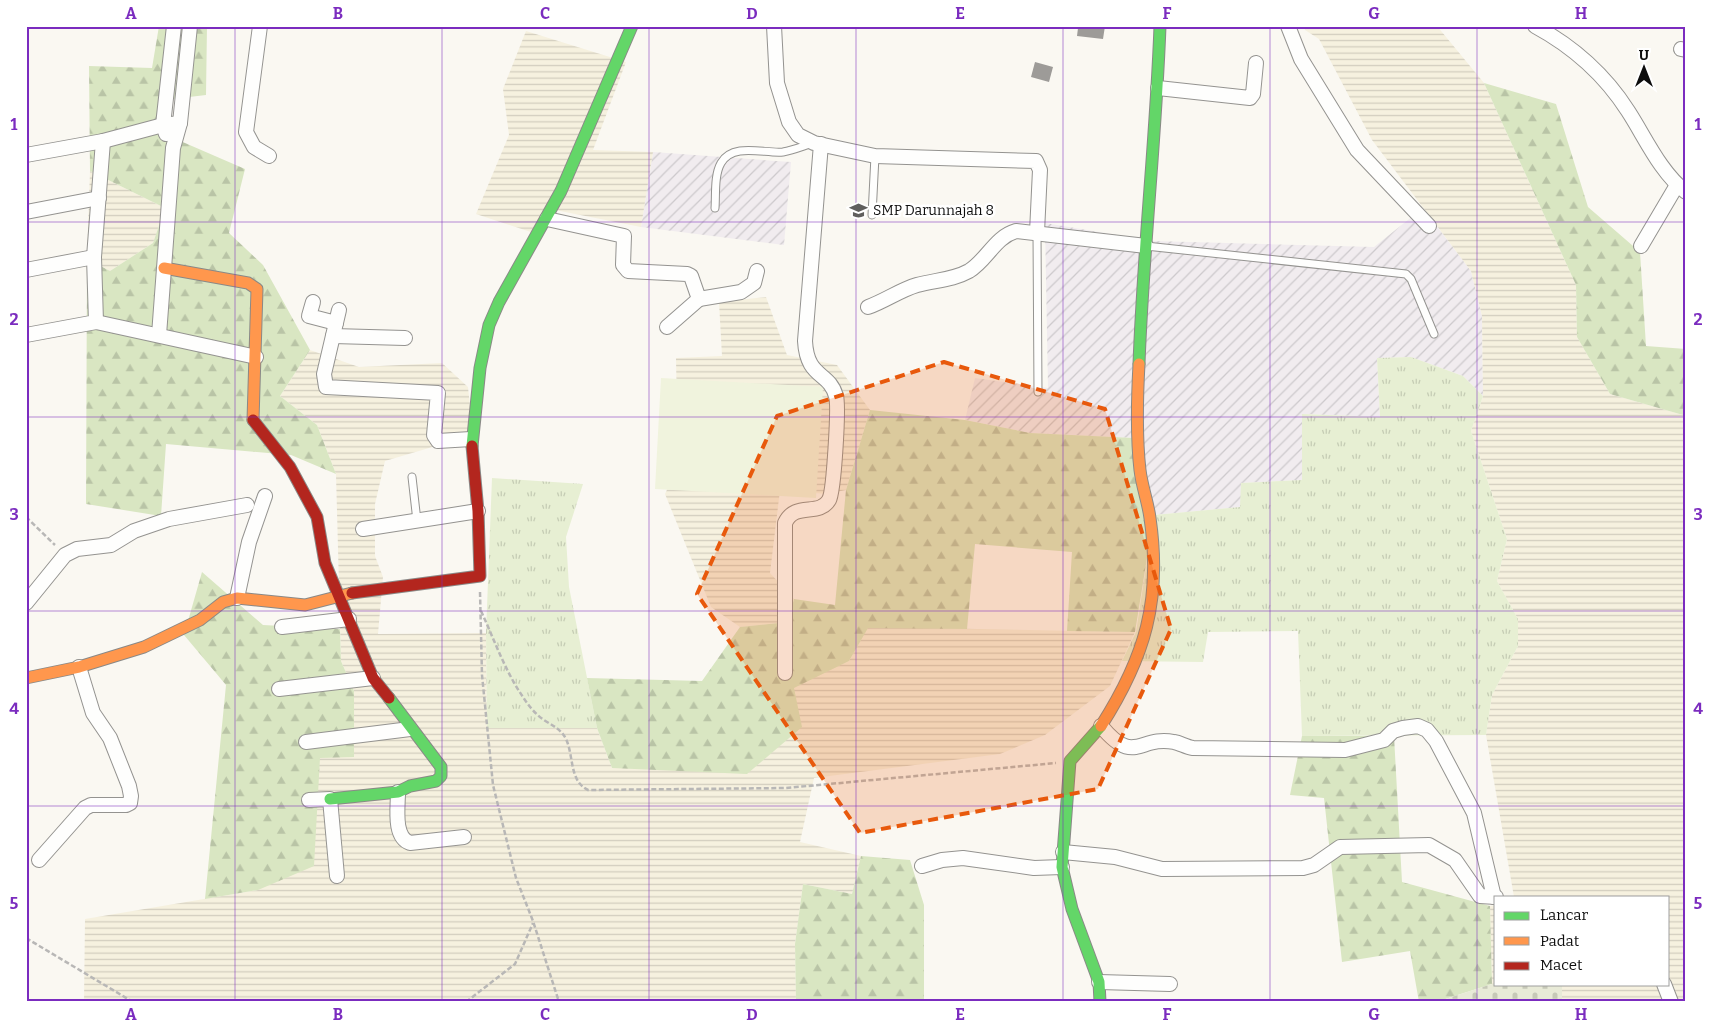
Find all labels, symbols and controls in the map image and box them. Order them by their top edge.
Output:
text: A [125,4,137,23]
text: B [333,4,343,23]
text: C [540,4,550,23]
text: D [746,4,758,23]
text: E [955,4,965,23]
text: F [1163,4,1172,23]
text: G [1368,4,1380,23]
text: H [1575,4,1588,23]
north arrow [1620,42,1670,92]
text: U [1639,47,1650,64]
text: 1 [11,115,18,134]
text: 1 [1695,115,1702,134]
school or university icon: SMP Darunnajah 8 [849,200,869,220]
place label: SMP Darunnajah 8 [873,202,994,219]
text: 2 [9,310,19,329]
text: 2 [1693,310,1703,329]
text: 3 [9,505,19,524]
text: 3 [1693,505,1703,524]
text: 4 [9,699,19,718]
text: 4 [1693,699,1703,718]
text: 5 [10,894,19,913]
text: 5 [1694,894,1703,913]
legend [1494,896,1670,986]
text: Lancar [1540,906,1588,924]
text: Padat [1540,932,1580,950]
text: Macet [1540,956,1583,974]
text: A [125,1005,137,1024]
text: B [333,1005,343,1024]
text: C [540,1005,550,1024]
text: D [746,1005,758,1024]
text: E [955,1005,965,1024]
text: F [1163,1005,1172,1024]
text: G [1368,1005,1380,1024]
text: H [1575,1005,1588,1024]

